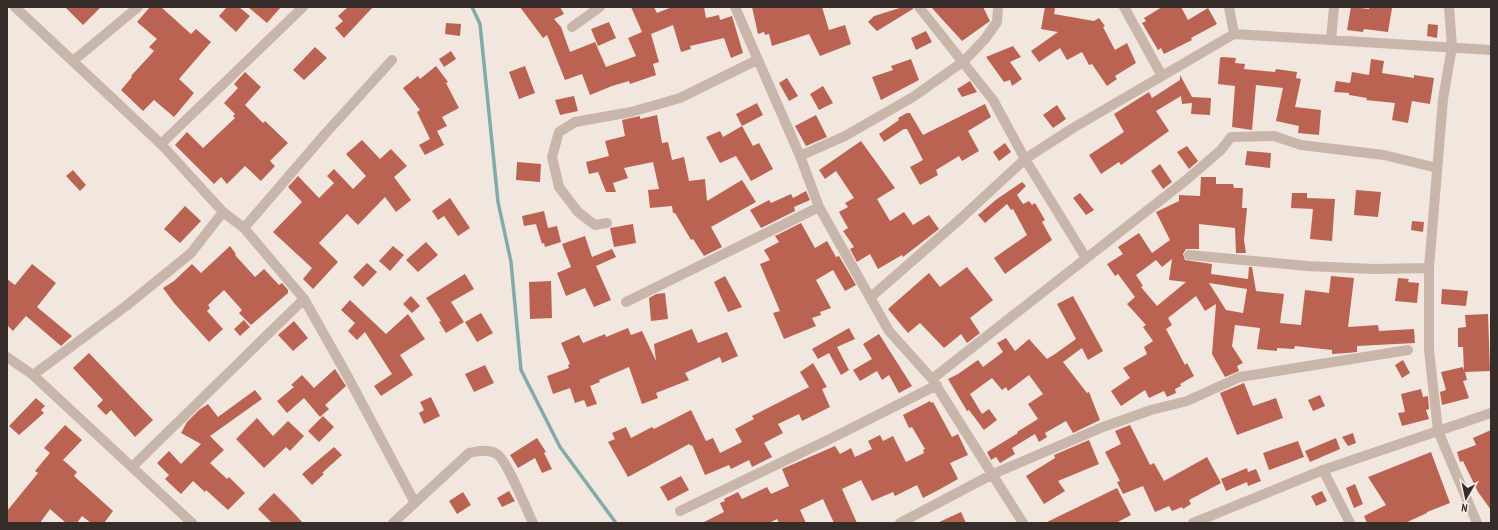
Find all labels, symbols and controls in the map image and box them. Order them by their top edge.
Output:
north arrow [1446,478,1486,518]
text: N [1460,500,1468,515]

